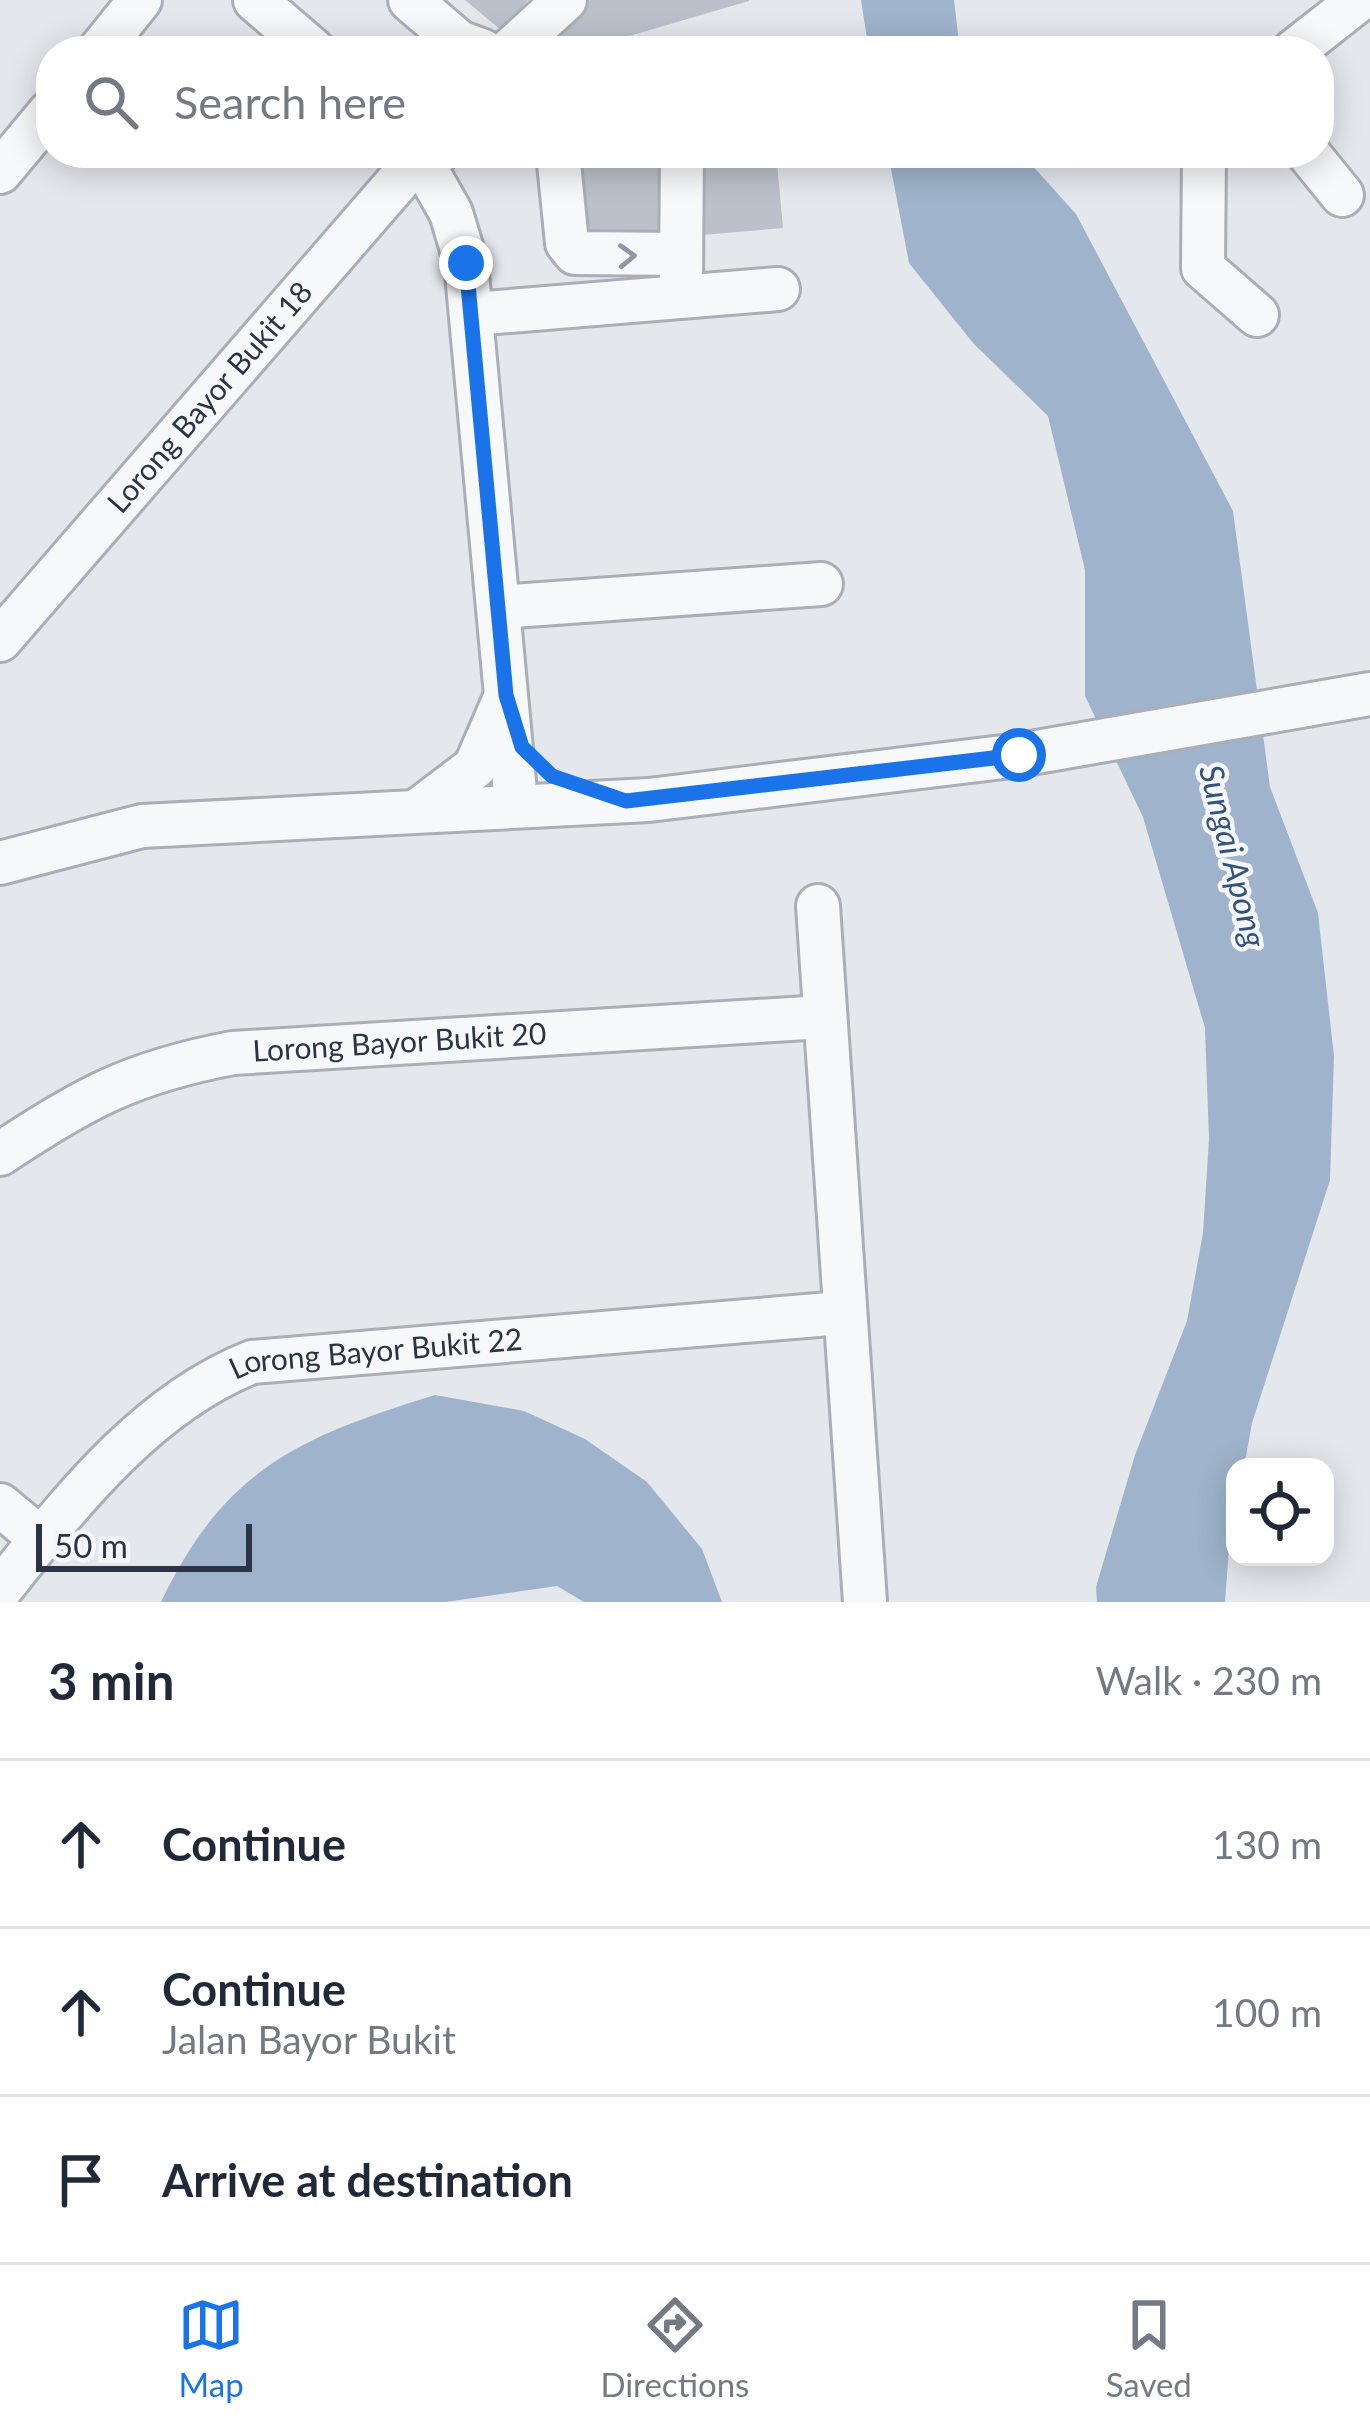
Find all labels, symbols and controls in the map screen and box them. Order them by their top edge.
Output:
search box [36,36,1334,168]
icon: search [78,69,144,135]
text: Search here [174,75,406,129]
route end [439,236,493,290]
one-way arrow [618,243,637,269]
street label: Lorong Bayor Bukit 18 [99,273,319,519]
route start [992,728,1046,782]
water label: Sungai Apong [1192,760,1276,952]
street label: Lorong Bayor Bukit 20 [252,1014,547,1068]
street label: Lorong Bayor Bukit 22 [223,1320,524,1386]
map controls [1226,1458,1334,1566]
button: locate [1226,1458,1334,1566]
scale bar [36,1518,252,1571]
text: 50 m [54,1525,128,1565]
text: 3 min [48,1650,174,1711]
text: Walk · 230 m [1095,1657,1322,1703]
icon: ahead [48,1811,114,1877]
text: Continue [162,1817,346,1871]
text: 130 m [1212,1821,1322,1867]
text: Continue [162,1962,346,2016]
icon: ahead [48,1979,114,2045]
text: 100 m [1212,1989,1322,2035]
text: Jalan Bayor Bukit [162,2016,456,2062]
icon: arrive [48,2147,114,2213]
text: Arrive at destination [162,2153,573,2207]
tab: Map [178,2292,244,2404]
tab: Directions [600,2292,749,2404]
tab: Saved [1106,2292,1192,2404]

